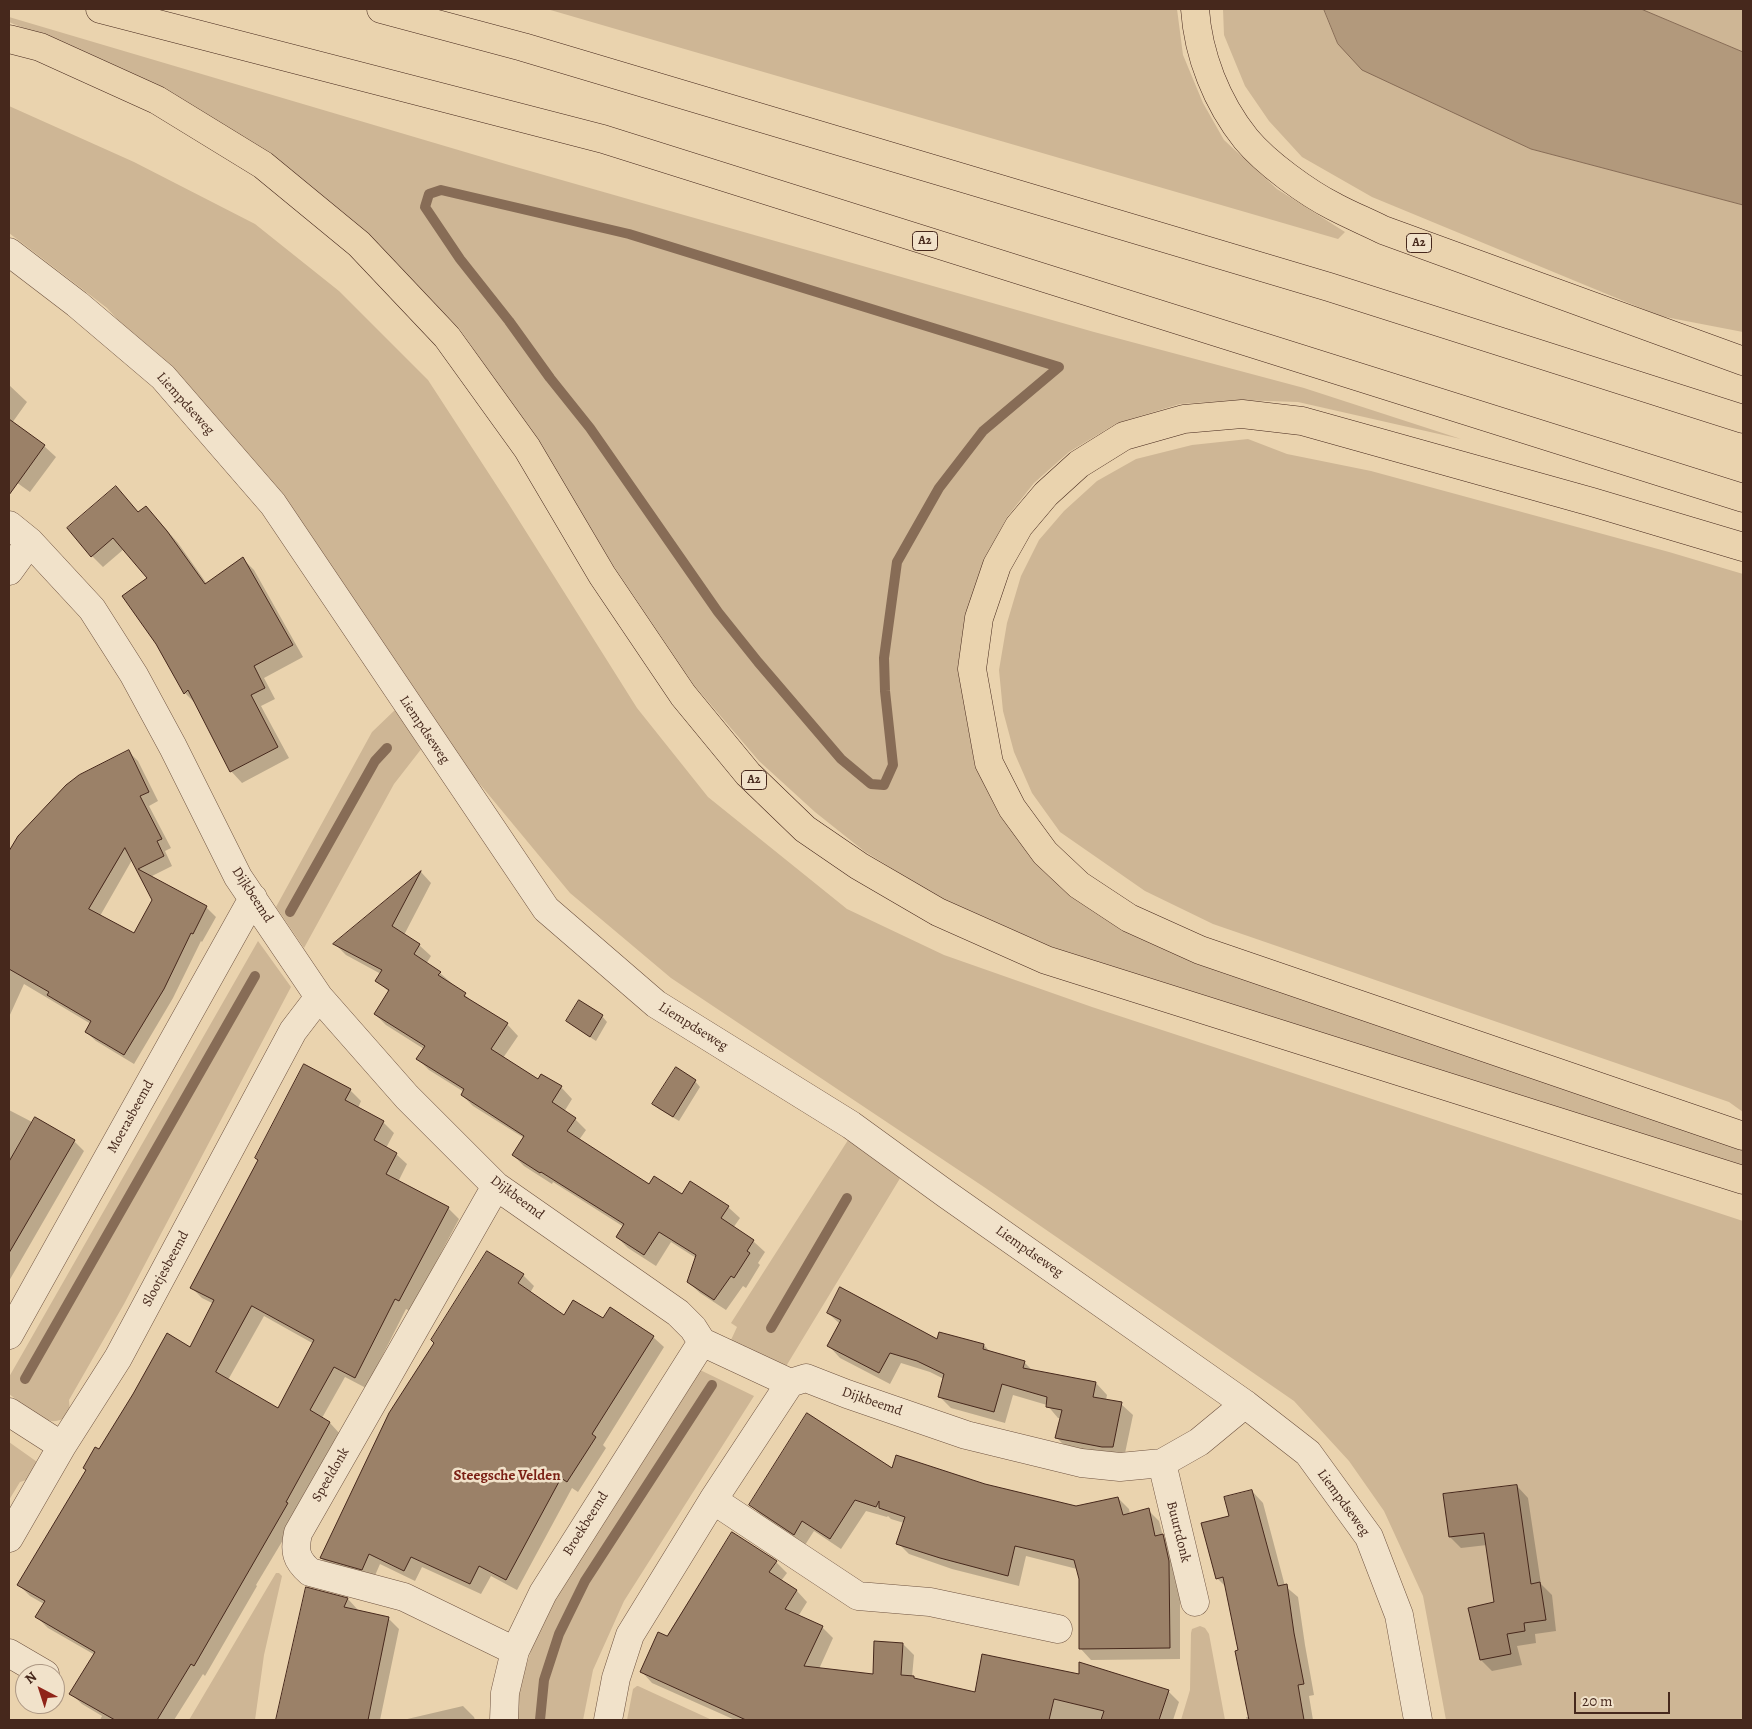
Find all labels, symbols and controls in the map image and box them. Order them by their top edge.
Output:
road number: A2 [912,232,938,250]
road number: A2 [1406,234,1432,252]
street label: Liempdseweg [152,369,218,439]
street label: Liempdseweg [395,693,453,767]
road number: A2 [742,770,766,790]
street label: Dijkbeemd [228,864,276,926]
street label: Liempdseweg [655,999,731,1055]
street label: Moerasbeemd [104,1077,158,1157]
street label: Dijkbeemd [487,1172,547,1224]
street label: Liempdseweg [992,1223,1066,1281]
street label: Slootjesbeemd [139,1228,193,1310]
street label: Dijkbeemd [839,1384,905,1420]
street label: Speeldonk [309,1445,353,1505]
street label: Liempdseweg [1313,1466,1373,1540]
district label: Steegsche Velden [453,1467,561,1485]
street label: Broekbeemd [560,1489,612,1559]
street label: Buurtdonk [1162,1500,1194,1564]
north arrow [15,1664,65,1714]
text: N [21,1667,41,1688]
scale bar [1577,1682,1673,1714]
text: 20 m [1582,1691,1613,1711]

